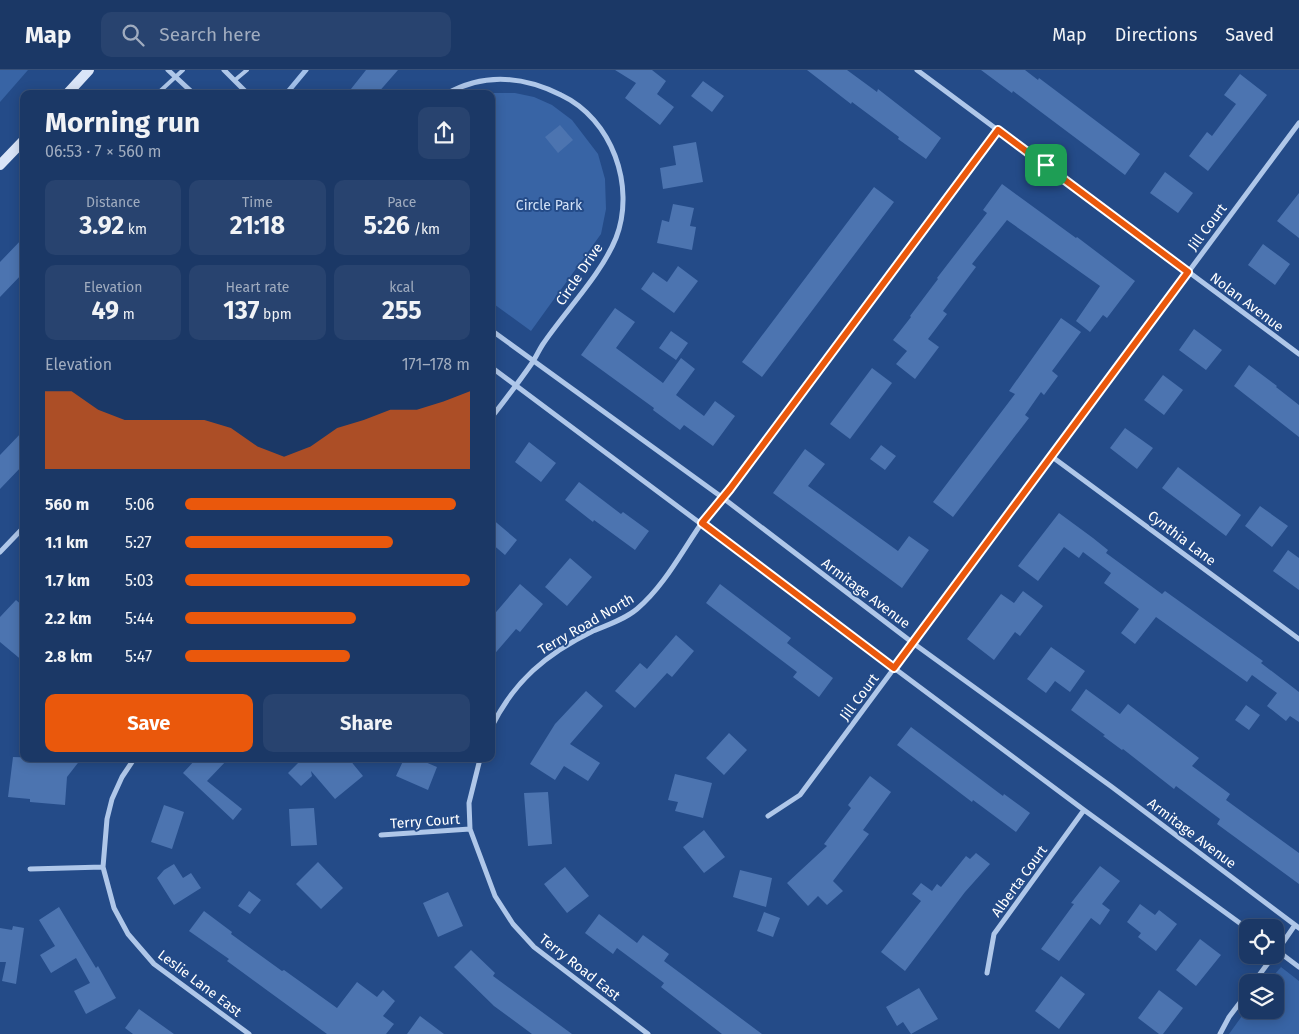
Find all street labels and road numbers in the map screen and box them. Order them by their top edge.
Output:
street label: Jill Court [1184,200,1231,254]
street label: Circle Drive [552,240,607,309]
street label: Nolan Avenue [1207,269,1287,336]
street label: Cynthia Lane [1144,507,1219,570]
street label: Armitage Avenue [818,555,913,632]
street label: Terry Road North [535,590,637,659]
street label: Jill Court [836,670,883,724]
street label: Armitage Avenue [1144,795,1239,872]
street label: Terry Court [390,811,461,832]
street label: Alberta Court [988,842,1052,920]
street label: Terry Road East [536,931,624,1005]
street label: Leslie Lane East [154,946,246,1021]

